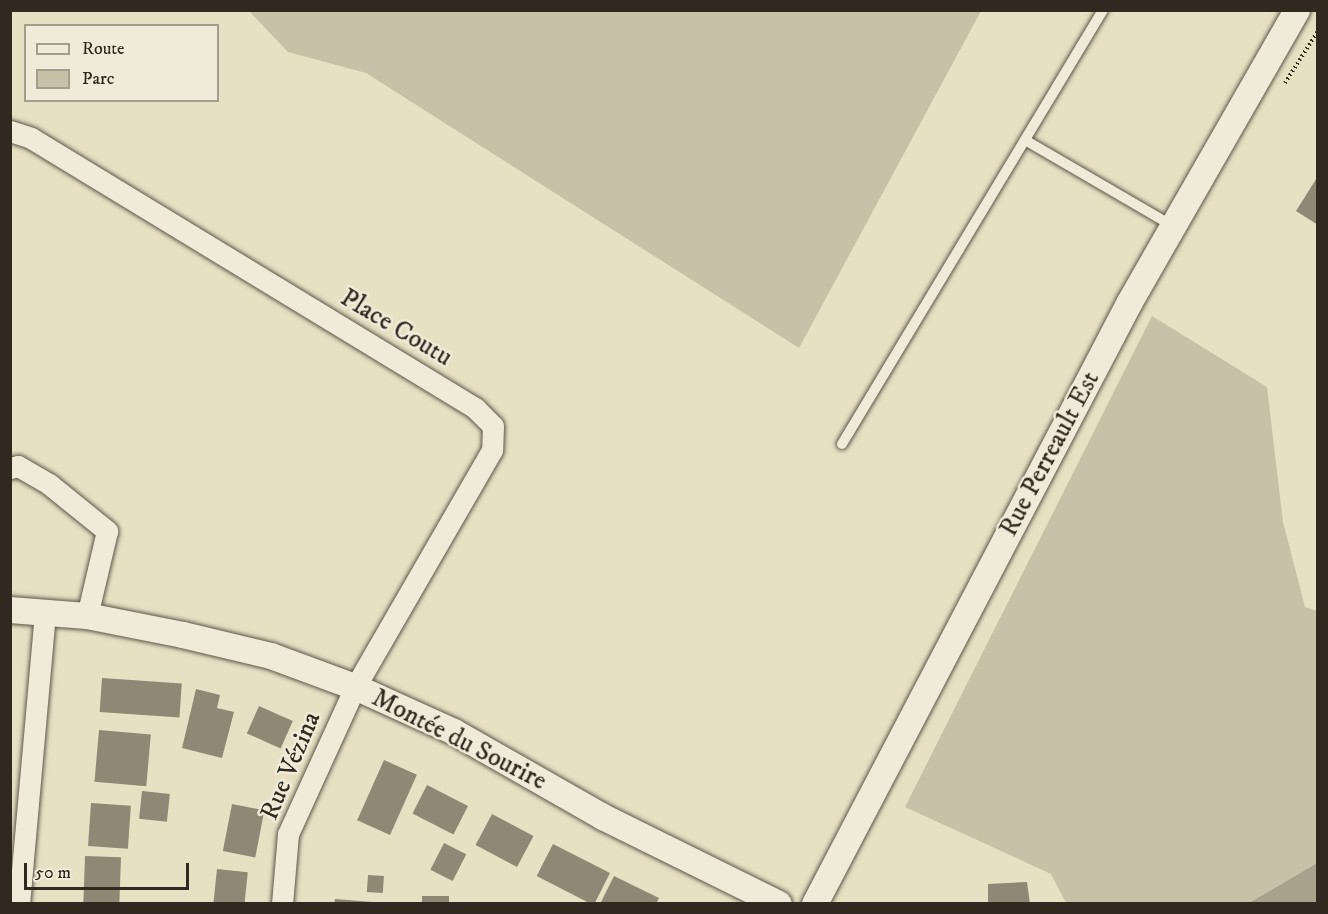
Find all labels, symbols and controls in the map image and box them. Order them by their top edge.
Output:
legend [24,24,219,102]
text: Route [82,38,125,60]
text: Parc [82,68,114,90]
street label: Place Coutu [335,283,457,373]
street label: Rue Perreault Est [993,366,1107,542]
street label: Montée du Sourire [367,683,551,797]
street label: Rue Vézina [254,707,328,825]
scale bar [27,851,192,889]
text: 50 m [35,862,71,884]

